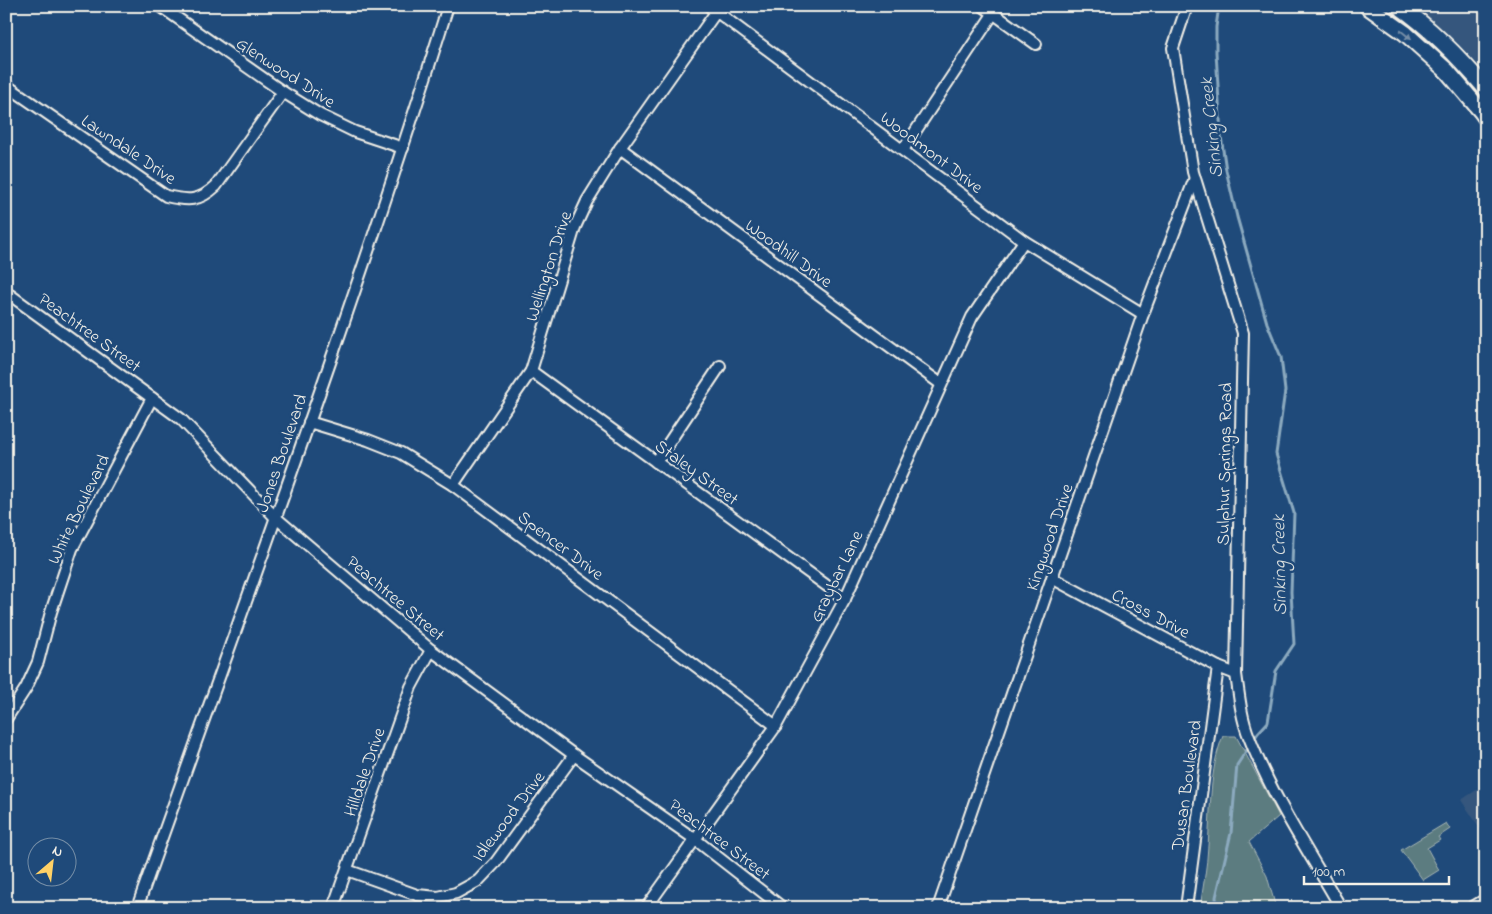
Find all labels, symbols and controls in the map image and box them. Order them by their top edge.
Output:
one-way arrow [1400,29,1413,40]
street label: Glenwood Drive [230,32,340,116]
water label: Sinking Creek [1194,75,1232,179]
street label: Woodmont Drive [874,106,989,202]
street label: Lawndale Drive [75,109,182,193]
street label: Wellington Drive [520,207,581,325]
street label: Woodhill Drive [739,214,838,296]
street label: Peachtree Street [32,287,146,380]
street label: Sulphur Springs Road [1212,382,1241,546]
street label: Jones Boulevard [250,391,315,516]
street label: Staley Street [648,434,743,513]
street label: White Boulevard [42,450,118,569]
street label: Kingwood Drive [1020,480,1083,595]
street label: Spencer Drive [511,506,609,588]
water label: Sinking Creek [1266,514,1296,616]
street label: Graybar Lane [804,526,872,627]
street label: Peachtree Street [340,551,450,648]
street label: Cross Drive [1106,583,1195,647]
street label: Dusan Boulevard [1166,719,1210,853]
street label: Hilldale Drive [338,724,394,821]
street label: Idlewood Drive [467,766,553,868]
street label: Peachtree Street [663,794,775,887]
north arrow [28,836,78,886]
text: N [48,840,67,863]
scale bar [1304,854,1450,886]
text: 100 m [1312,861,1345,883]

